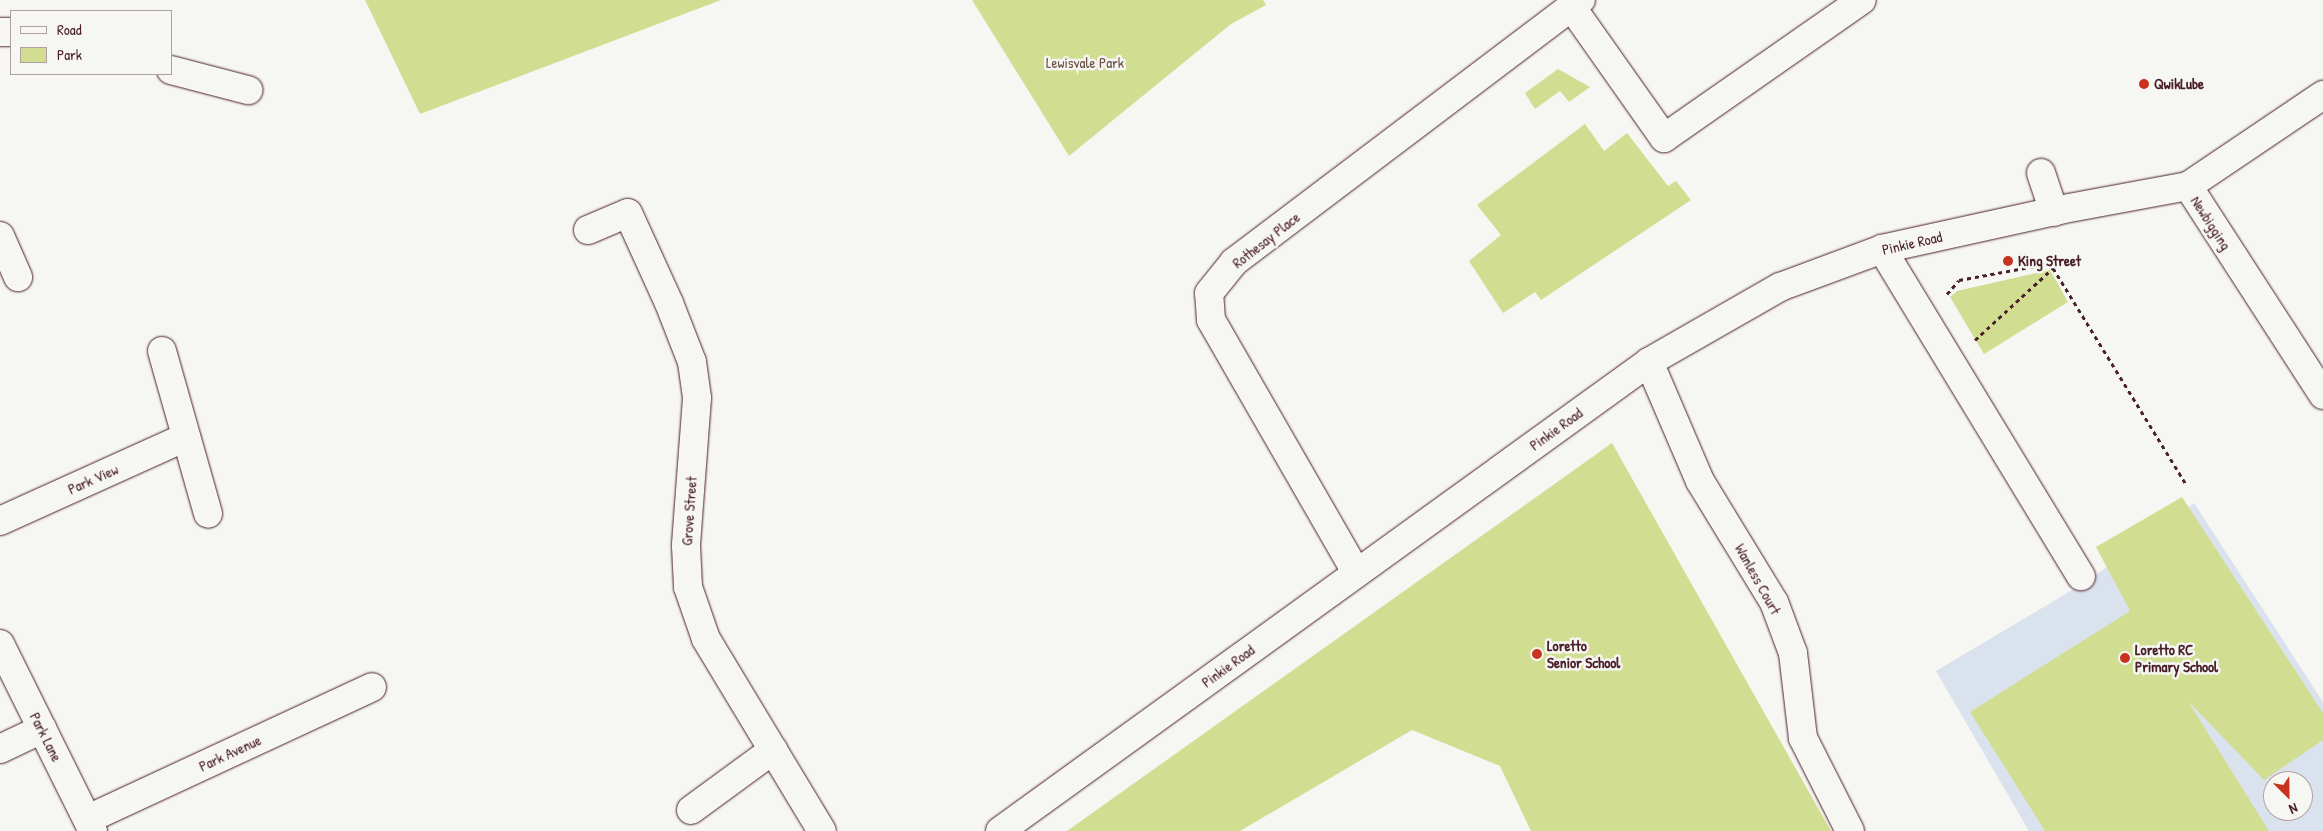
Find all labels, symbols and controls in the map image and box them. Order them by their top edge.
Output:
legend [10,10,172,75]
text: Road [57,19,82,40]
text: Park [57,44,82,65]
park label: Lewisvale Park [1046,54,1124,72]
place label: QwikLube [2154,75,2204,93]
marker: QwikLube [2138,78,2150,90]
street label: Newbigging [2187,193,2235,253]
street label: Rothesay Place [1229,208,1303,272]
street label: Pinkie Road [1880,227,1944,259]
place label: King Street [2018,252,2081,270]
marker: King Street [2002,255,2014,267]
street label: Pinkie Road [1526,404,1586,454]
street label: Park View [65,460,121,498]
street label: Grove Street [678,476,700,546]
street label: Wanless Court [1731,541,1785,617]
place label: Loretto Senior School [1547,636,1620,671]
place label: Loretto RC Primary School [2135,640,2218,675]
street label: Pinkie Road [1198,641,1258,691]
marker: Loretto Senior School [1531,648,1543,660]
marker: Loretto RC Primary School [2119,652,2131,664]
street label: Park Lane [26,709,66,765]
street label: Park Avenue [196,731,264,775]
north arrow [2263,771,2313,821]
text: N [2287,799,2301,820]

